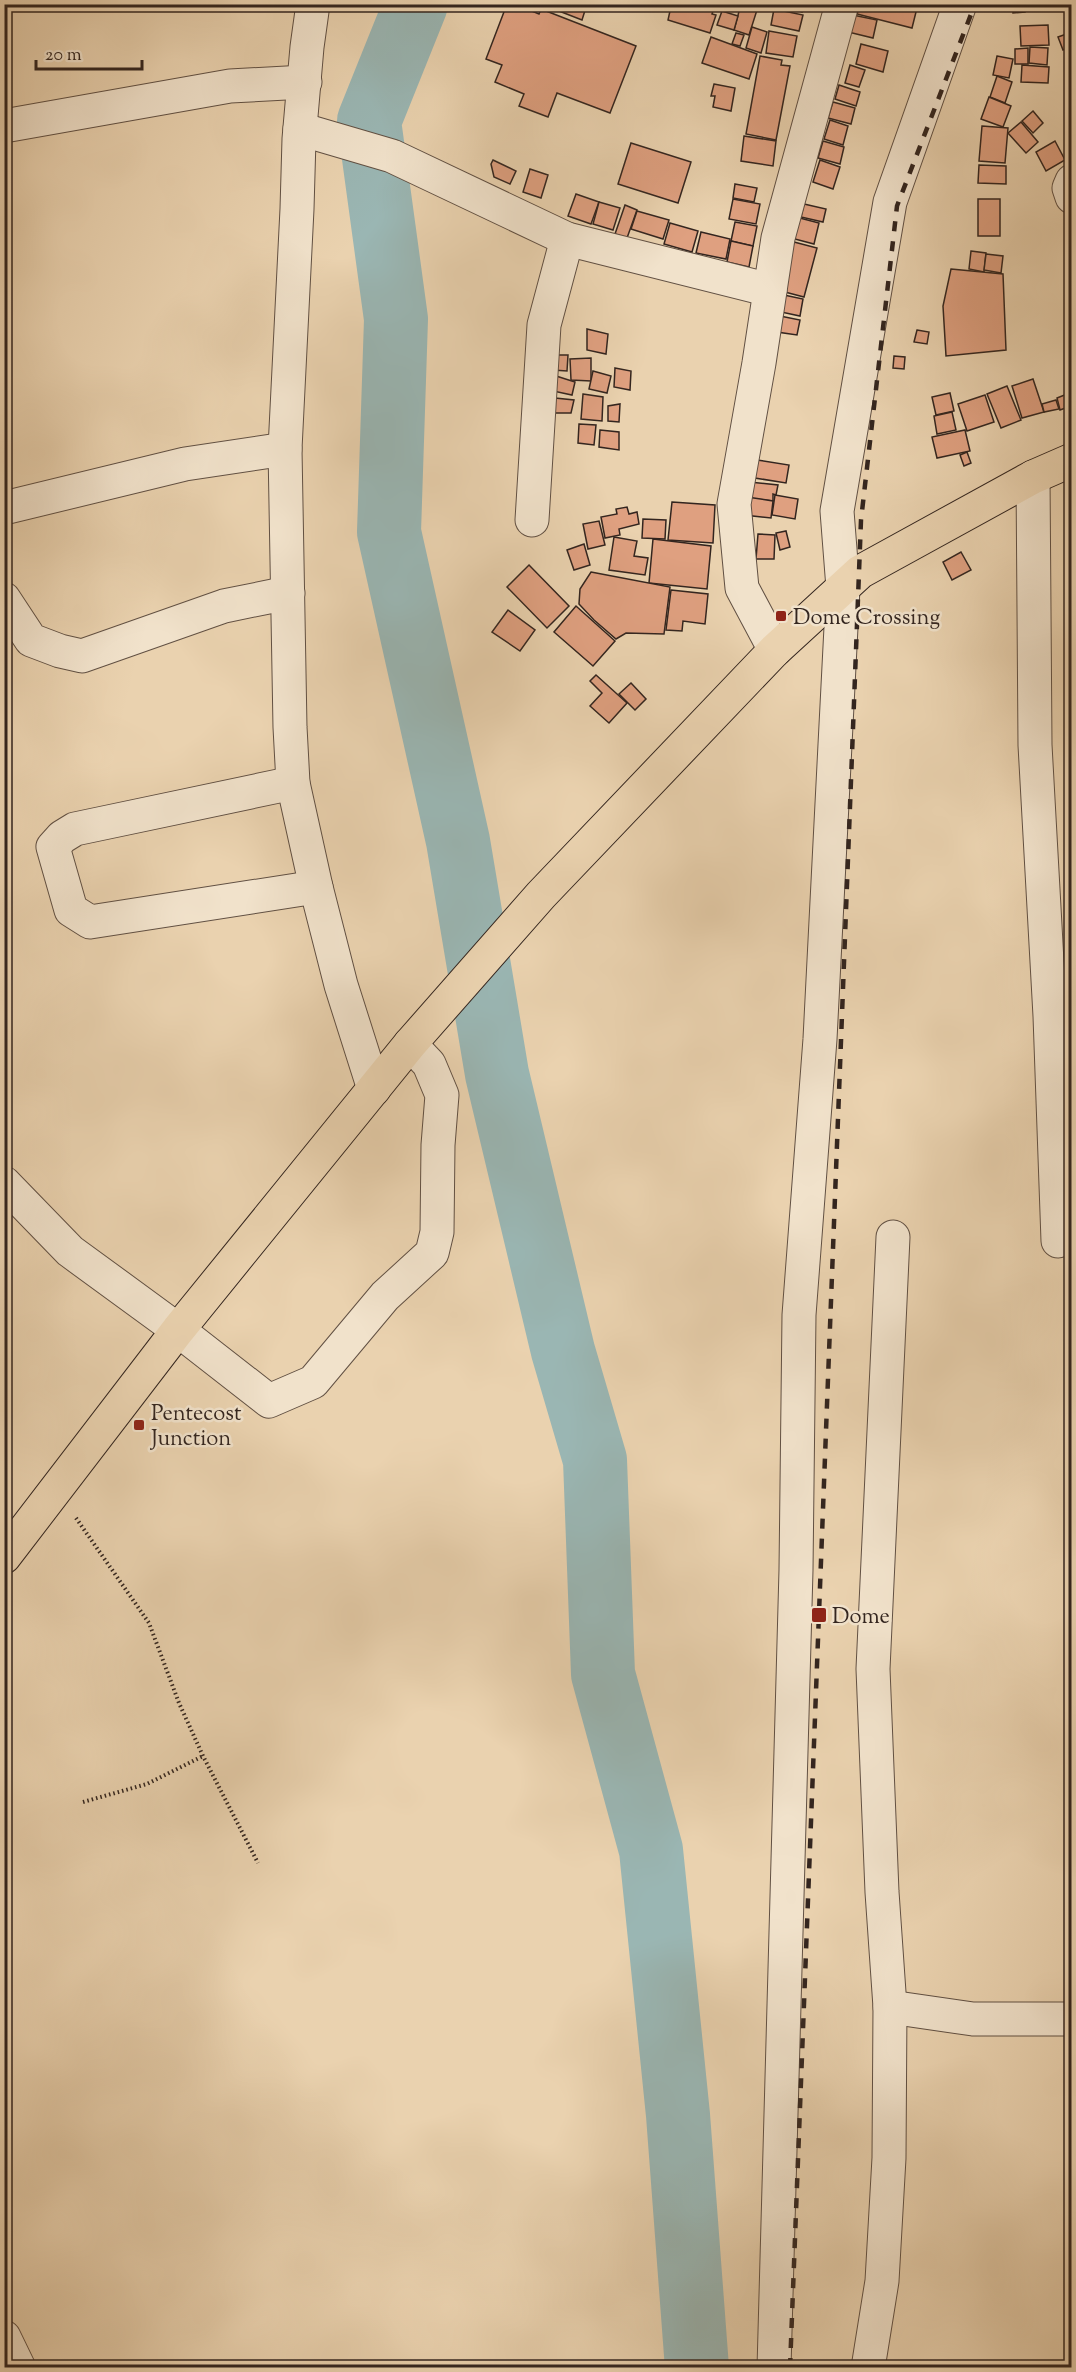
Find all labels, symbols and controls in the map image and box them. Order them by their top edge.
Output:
scale bar [36,33,142,71]
text: 20 m [45,43,82,69]
place label: Dome Crossing [793,603,940,635]
marker: Dome Crossing [774,609,788,623]
place label: Pentecost Junction [150,1399,242,1456]
marker: Pentecost Junction [132,1418,146,1432]
place label: Dome [832,1602,890,1634]
marker: Dome [810,1606,828,1624]

